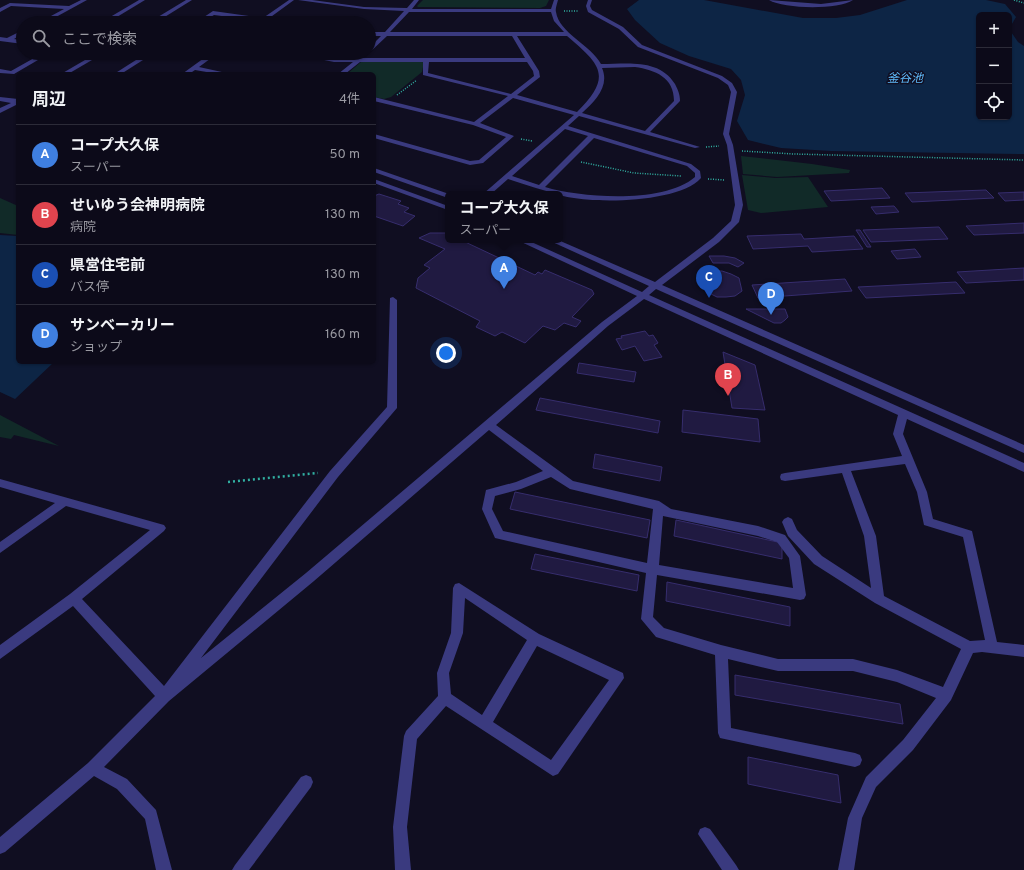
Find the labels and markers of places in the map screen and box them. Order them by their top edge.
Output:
pin: A [491,256,517,289]
pin: C [696,265,722,298]
pin: D [758,282,784,315]
pin: B [715,363,741,396]

